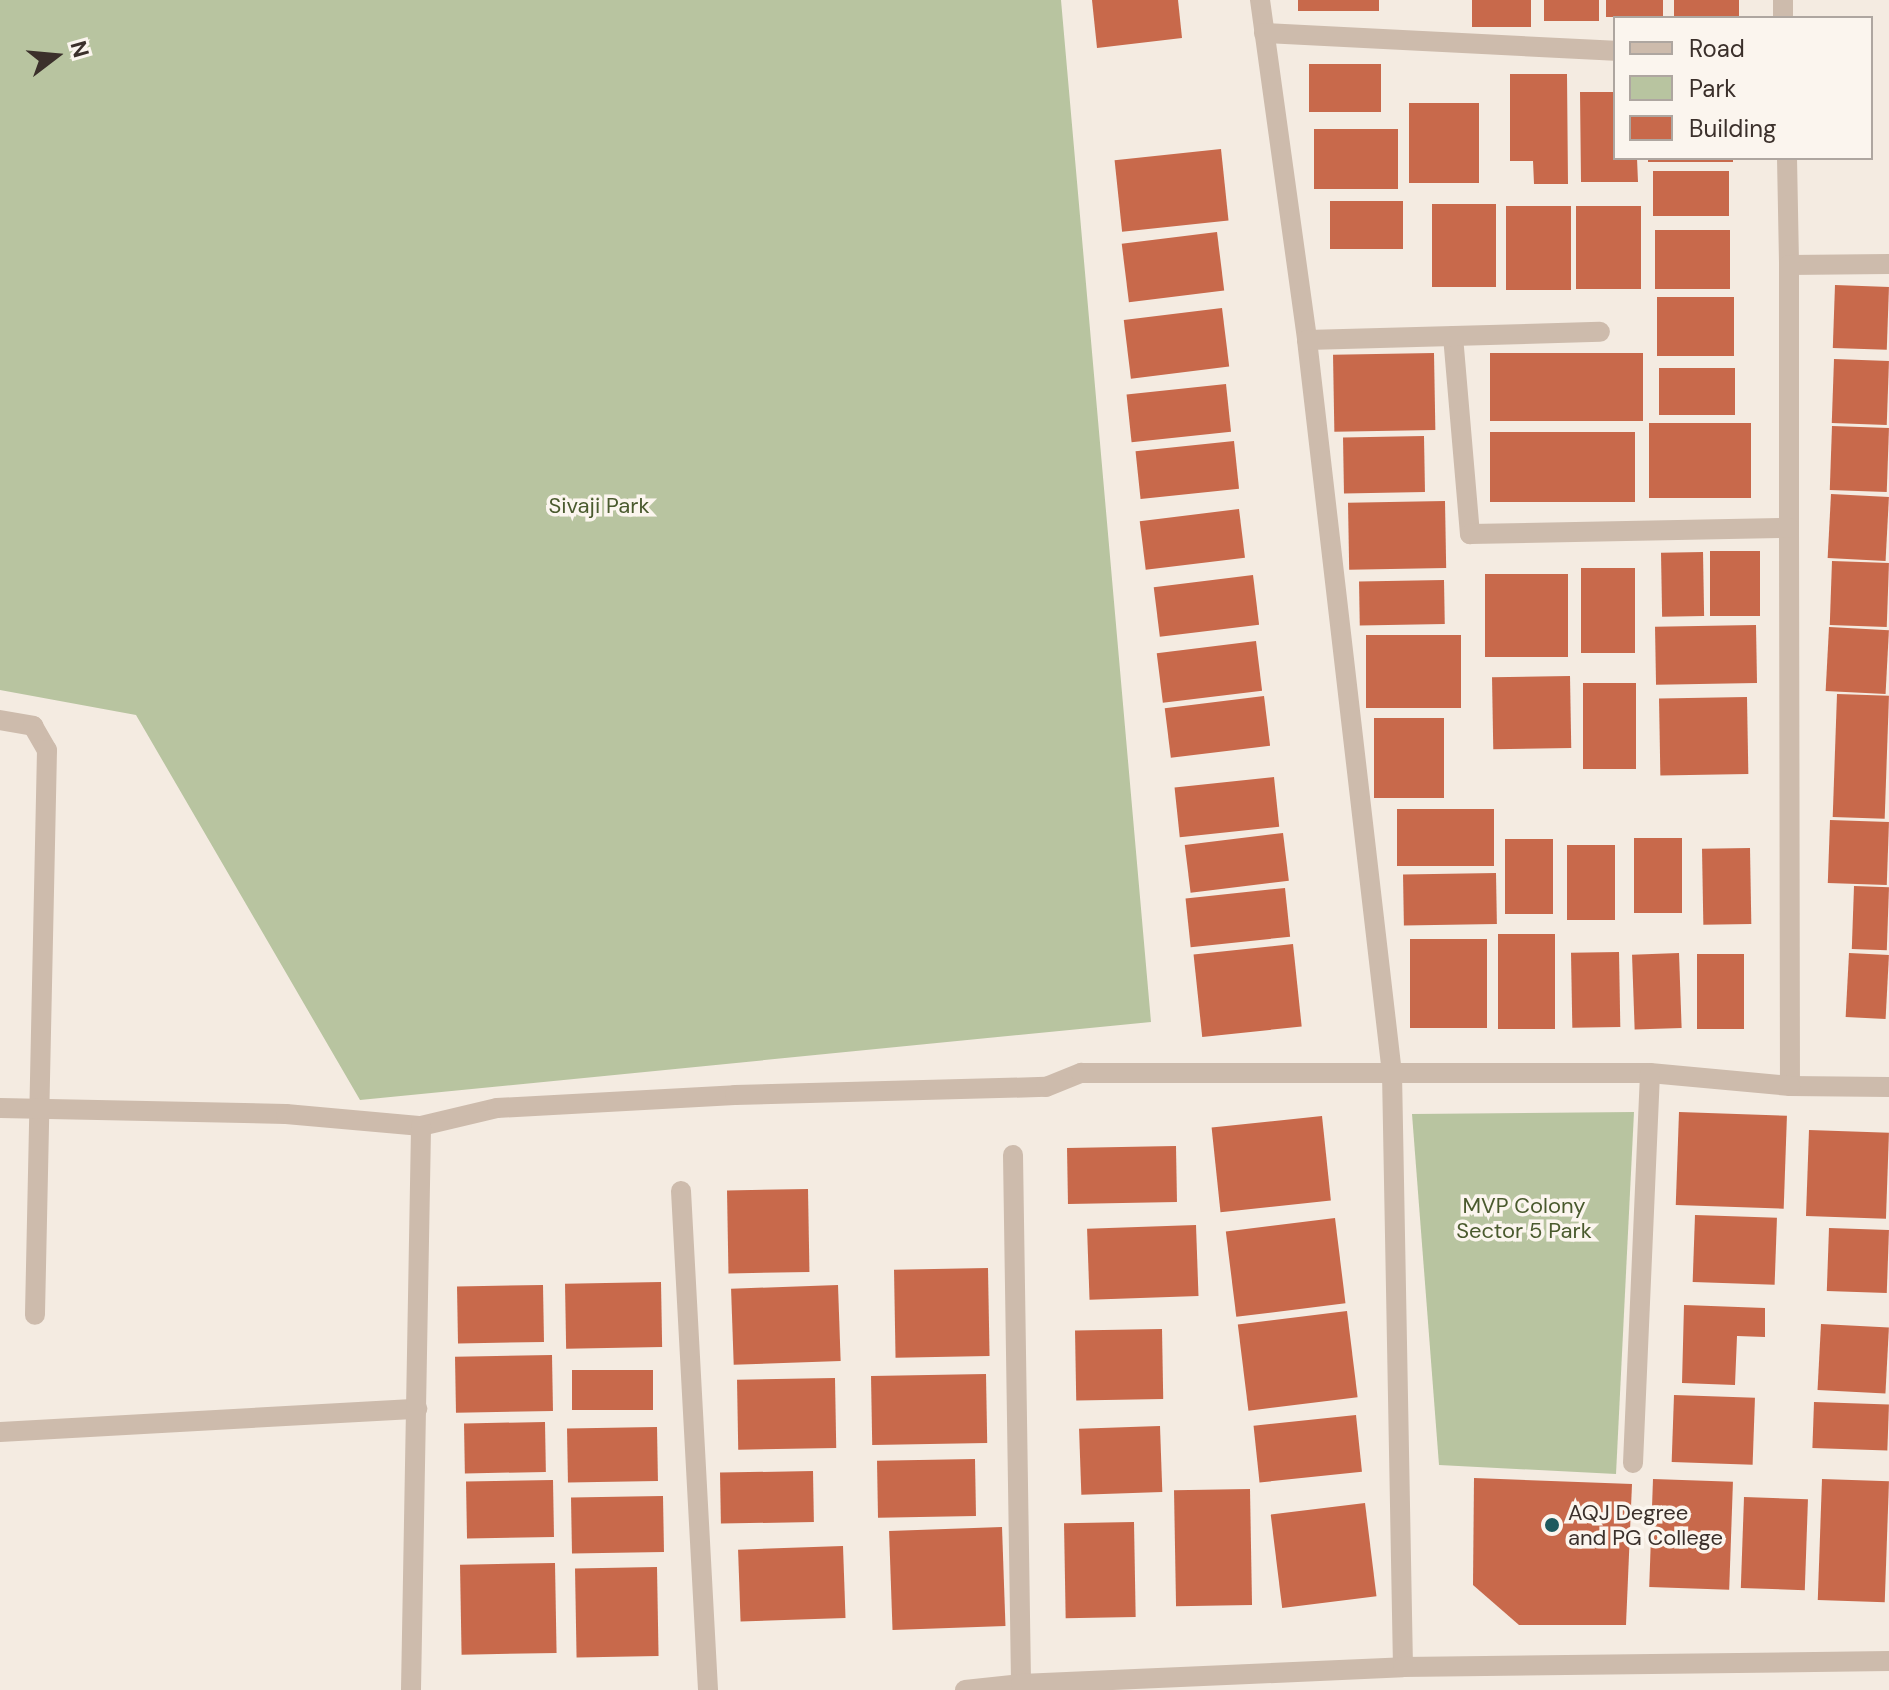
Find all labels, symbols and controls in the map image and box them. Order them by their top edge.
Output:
north arrow [16,16,96,96]
legend [1613,16,1873,160]
text: Road [1689,33,1745,64]
text: N [63,38,96,61]
text: Park [1689,73,1736,104]
text: Building [1689,113,1776,144]
park label: Sivaji Park [549,493,649,519]
park label: MVP Colony Sector 5 Park [1456,1192,1592,1244]
place label: AQJ Degree and PG College [1568,1499,1723,1550]
marker: AQJ Degree and PG College [1543,1516,1561,1534]

